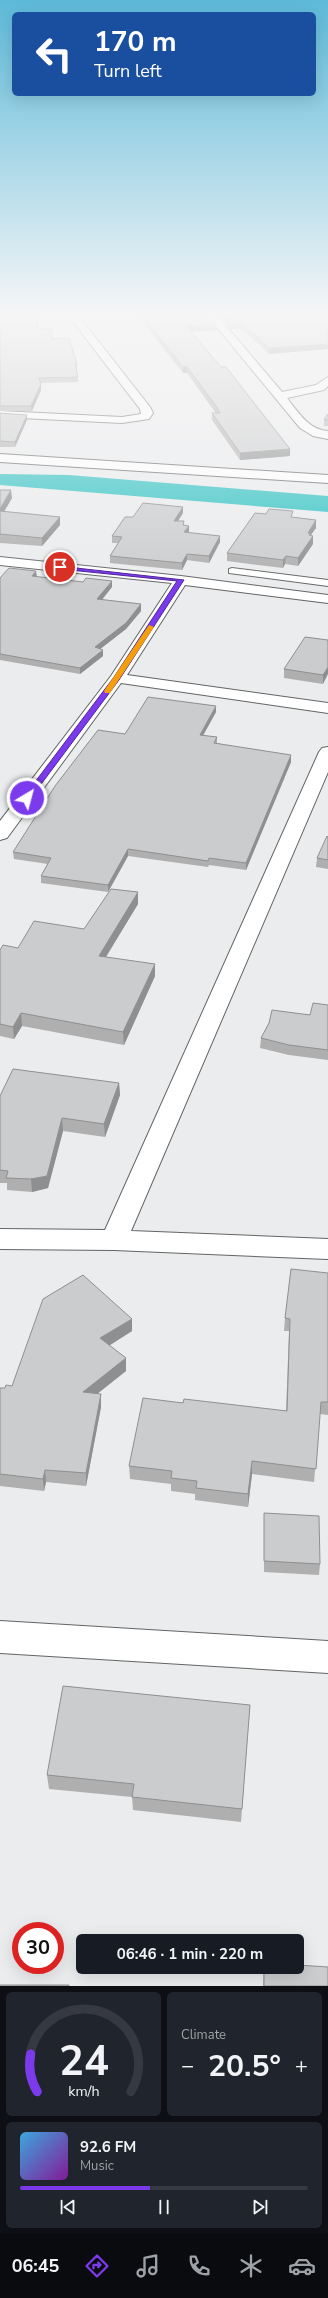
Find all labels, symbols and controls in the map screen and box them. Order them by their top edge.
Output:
text: 170 m [94,23,177,61]
icon: left [28,28,80,80]
text: Turn left [94,59,162,83]
pin [43,550,77,584]
icon: arrive [49,556,71,578]
position arrow [6,777,48,819]
speed limit sign: 30 [12,1922,64,1974]
text: 06:46 · 1 min · 220 m [117,1944,263,1964]
text: Climate [181,2026,226,2044]
text: 24 [59,2033,108,2090]
text: 20.5° [208,2046,281,2087]
text: − [181,2051,194,2081]
text: + [295,2051,308,2081]
text: km/h [68,2082,99,2101]
text: 92.6 FM [80,2137,136,2157]
text: Music [80,2157,114,2175]
icon: previous [57,2196,79,2218]
icon: pause [153,2196,175,2218]
icon: next [249,2196,271,2218]
icon: directions [83,2252,111,2280]
icon: music [134,2252,162,2280]
icon: phone [185,2252,213,2280]
icon: climate [237,2252,265,2280]
icon: car [288,2252,316,2280]
text: 06:45 [12,2254,59,2278]

